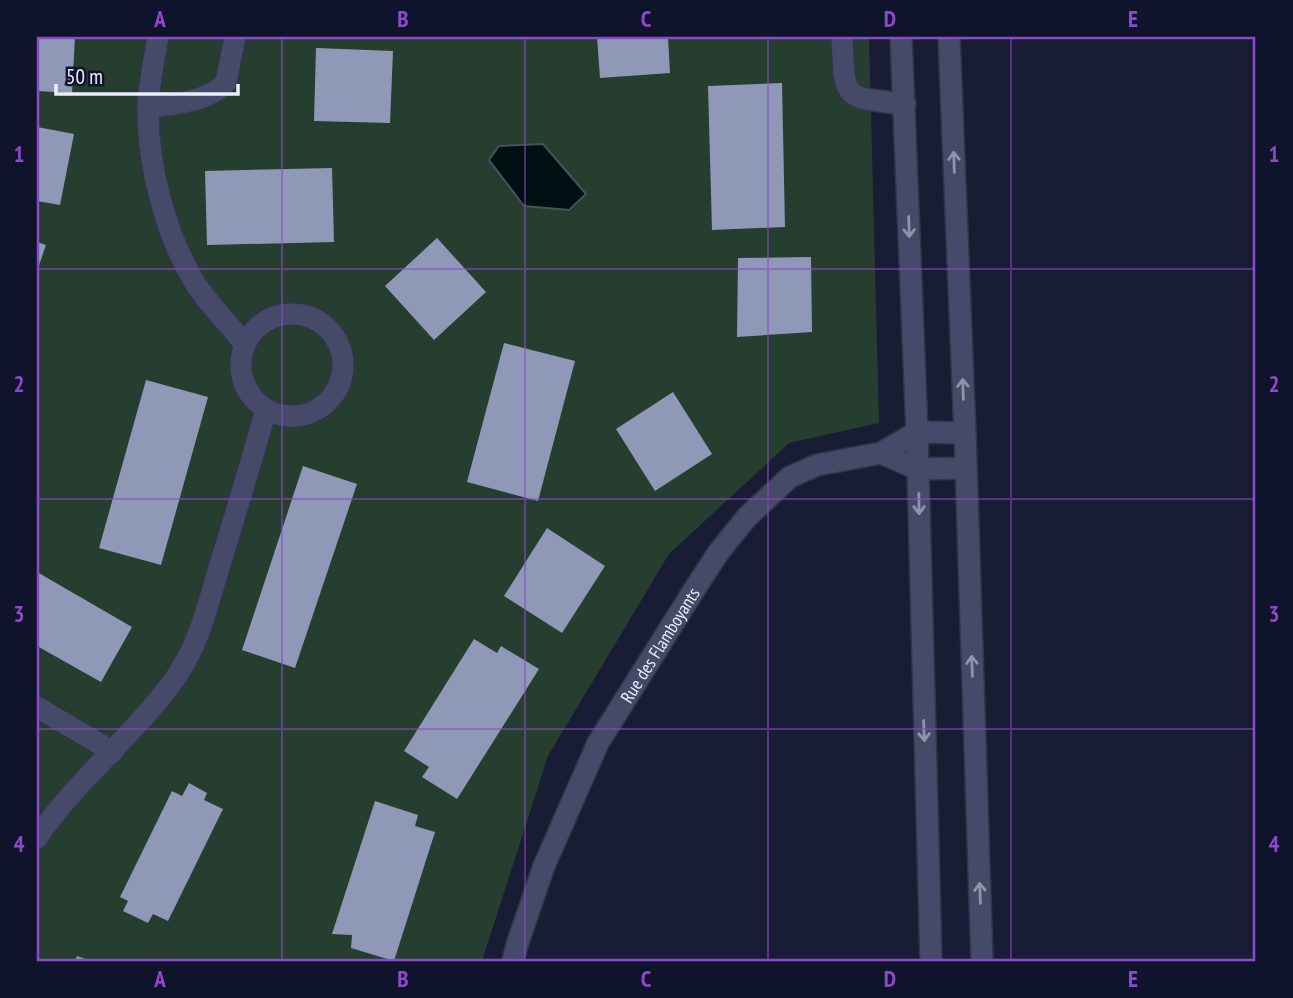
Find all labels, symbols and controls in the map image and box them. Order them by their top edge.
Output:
text: A [153,4,166,33]
text: B [397,4,409,33]
text: C [641,4,652,33]
text: D [884,4,896,33]
text: E [1128,4,1138,33]
scale bar [56,52,238,96]
text: 50 m [66,63,103,90]
text: 1 [14,139,25,168]
text: 1 [1269,139,1280,168]
one-way arrow [947,151,960,174]
one-way arrow [903,216,916,239]
text: 2 [14,369,25,398]
text: 2 [1269,369,1280,398]
one-way arrow [956,378,969,401]
one-way arrow [912,492,926,515]
street label: Rue des Flamboyants [615,583,704,707]
text: 3 [14,599,25,628]
text: 3 [1269,599,1280,628]
one-way arrow [966,654,979,677]
one-way arrow [917,719,931,742]
text: 4 [14,829,25,858]
text: 4 [1269,829,1280,858]
one-way arrow [973,882,986,905]
text: A [153,964,166,993]
text: B [397,964,409,993]
text: C [641,964,652,993]
text: D [884,964,896,993]
text: E [1128,964,1138,993]

